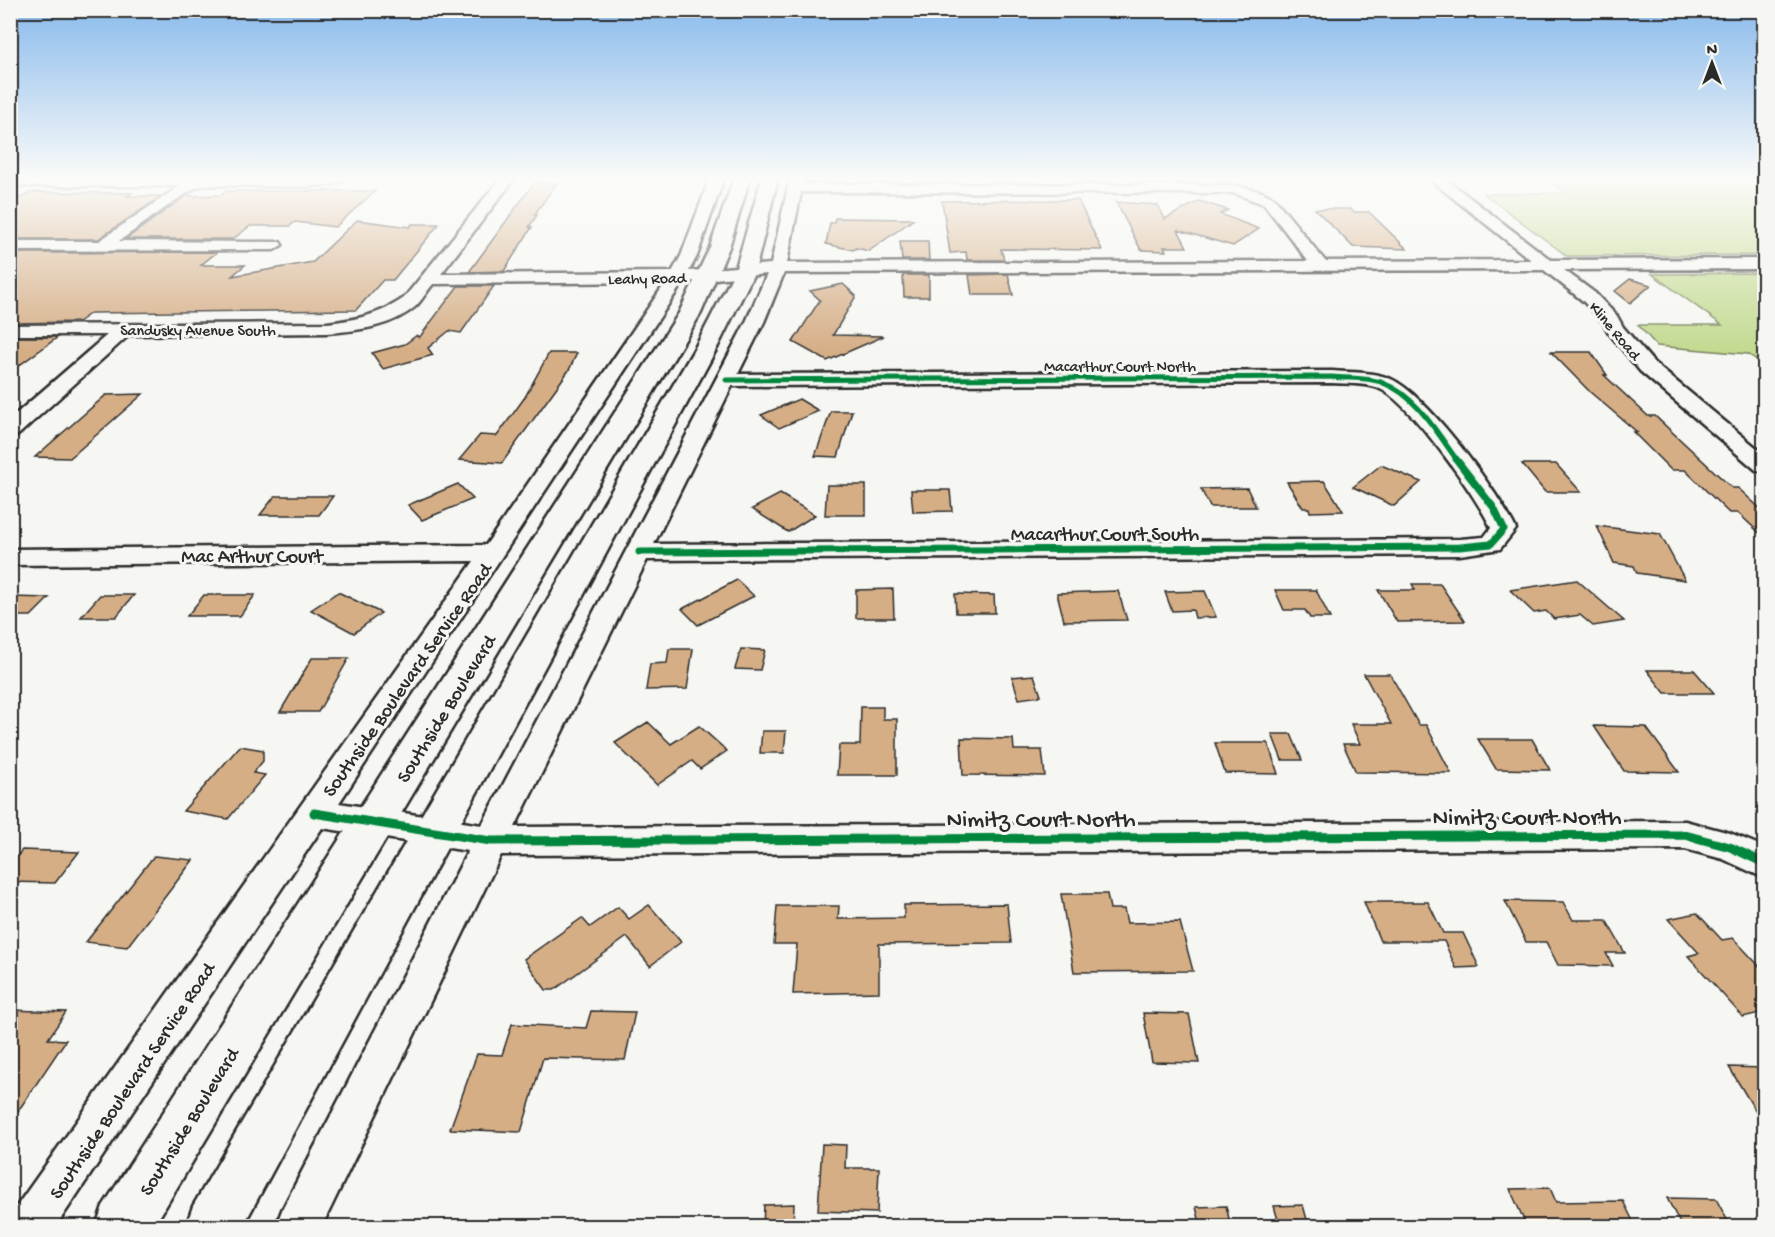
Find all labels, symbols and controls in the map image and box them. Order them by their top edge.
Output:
north arrow [1682,33,1742,93]
text: N [1707,42,1718,61]
street label: Leahy Road [608,270,688,291]
street label: Kline Road [1583,299,1644,367]
street label: Sandusky Avenue South [120,323,276,342]
street label: Macarthur Court North [1044,359,1196,378]
street label: Macarthur Court South [1011,525,1200,548]
street label: Mac Arthur Court [181,547,325,570]
street label: Southside Boulevard Service Road [316,557,496,801]
street label: Southside Boulevard [390,630,500,786]
street label: Nimitz Court North [1432,805,1622,834]
street label: Nimitz Court North [946,807,1136,836]
street label: Southside Boulevard Service Road [43,957,219,1203]
street label: Southside Boulevard [133,1043,243,1199]

